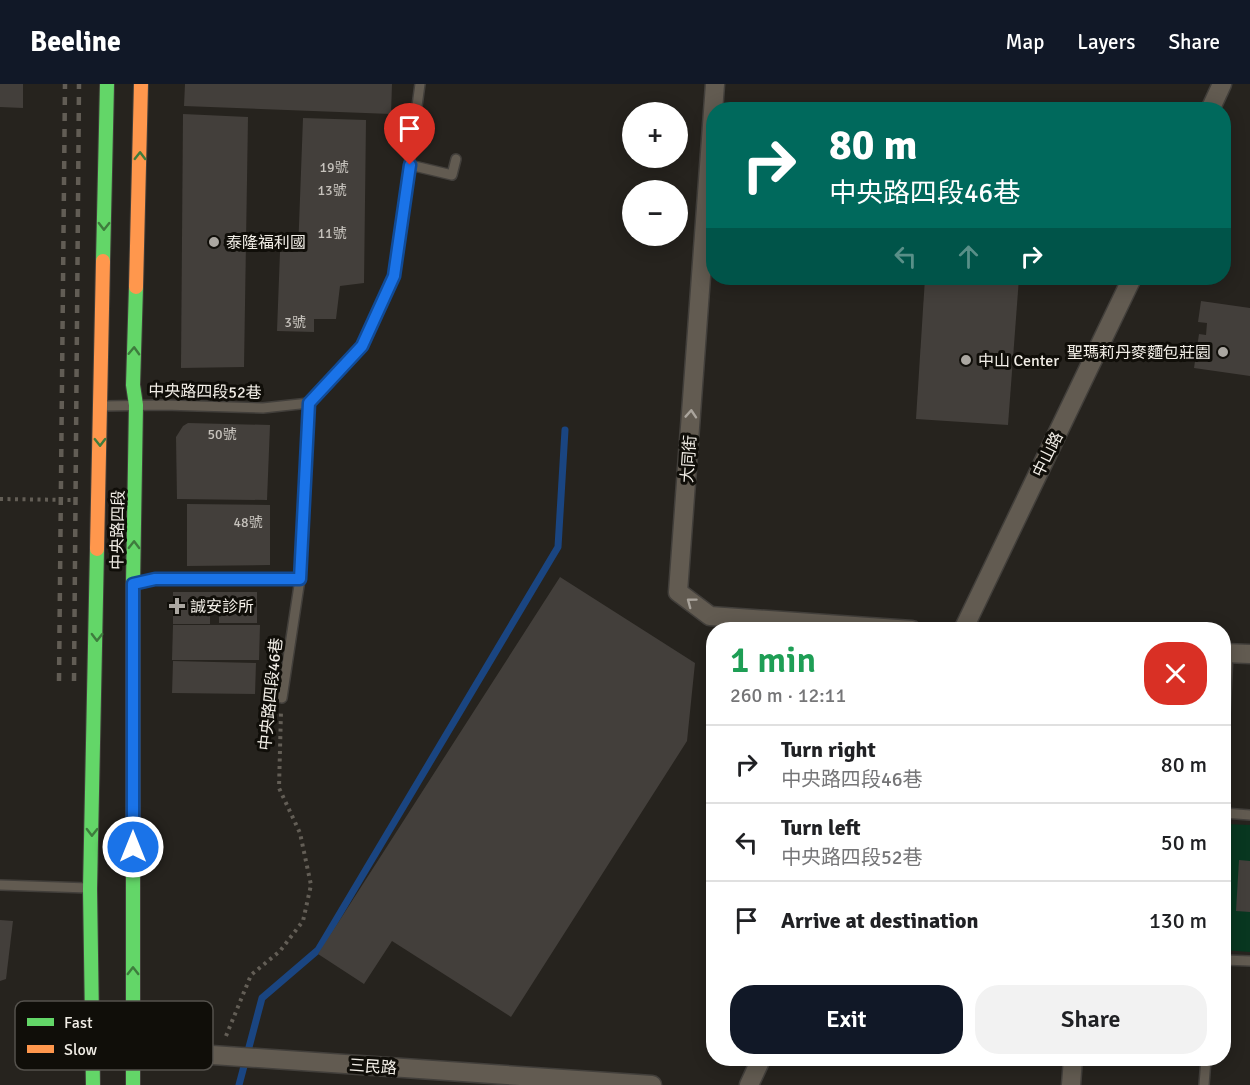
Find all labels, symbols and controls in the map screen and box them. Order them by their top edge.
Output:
text: Beeline [30,25,121,59]
text: Map [1006,29,1044,55]
text: Layers [1077,29,1135,55]
text: Share [1168,29,1220,55]
map controls [622,102,688,246]
button: + [622,102,688,168]
pin [384,103,435,165]
icon: arrive [393,112,426,145]
text: 80 m [829,120,918,171]
icon: right [730,126,808,204]
one-way arrow [134,151,147,160]
house number: 19號 [319,159,349,176]
text: 中央路四段46巷 [829,177,1020,210]
button: − [622,180,688,246]
house number: 13號 [317,182,347,199]
one-way arrow [98,222,110,231]
house number: 11號 [317,225,347,242]
place label: 泰隆福利國 [226,233,306,253]
marker: 泰隆福利國 [207,235,221,249]
icon: left [889,240,922,273]
icon: ahead [952,240,985,273]
icon: right [1015,240,1048,273]
house number: 3號 [284,314,306,331]
place label: 聖瑪莉丹麥麵包莊園 [1067,343,1211,363]
marker: 聖瑪莉丹麥麵包莊園 [1216,345,1230,359]
one-way arrow [128,346,140,355]
place label: 中山 Center [978,351,1059,371]
marker: 中山 Center [959,353,973,367]
street label: 中央路四段52巷 [148,381,262,403]
one-way arrow [684,409,697,418]
house number: 50號 [207,426,237,443]
street label: 中山路 [1028,428,1067,480]
street label: 大同街 [677,434,701,484]
one-way arrow [94,438,106,447]
street label: 中央路四段 [107,490,129,570]
house number: 48號 [233,514,263,531]
one-way arrow [128,541,140,550]
marker: 誠安診所 [168,597,186,615]
place label: 誠安診所 [190,597,254,617]
one-way arrow [686,598,697,609]
one-way arrow [90,633,103,642]
street label: 中央路四段46巷 [255,637,287,751]
text: 1 min [730,638,816,683]
button: close [1144,642,1207,705]
text: 260 m · 12:11 [730,683,846,708]
text: Turn right [781,736,876,763]
icon: right [730,748,763,781]
text: 80 m [1161,751,1207,778]
text: 中央路四段46巷 [781,767,923,792]
text: Turn left [781,814,861,841]
position arrow [101,815,165,879]
icon: left [730,826,763,859]
one-way arrow [85,828,98,837]
text: 50 m [1161,829,1207,856]
text: 中央路四段52巷 [781,845,923,870]
icon: arrive [730,904,763,937]
text: Arrive at destination [781,907,978,934]
text: 130 m [1149,907,1207,934]
one-way arrow [127,967,139,976]
button: Exit [730,985,963,1054]
button: Share [975,985,1207,1054]
legend [15,1001,213,1070]
text: Fast [64,1013,93,1033]
text: Slow [64,1040,98,1060]
street label: 三民路 [348,1055,398,1079]

